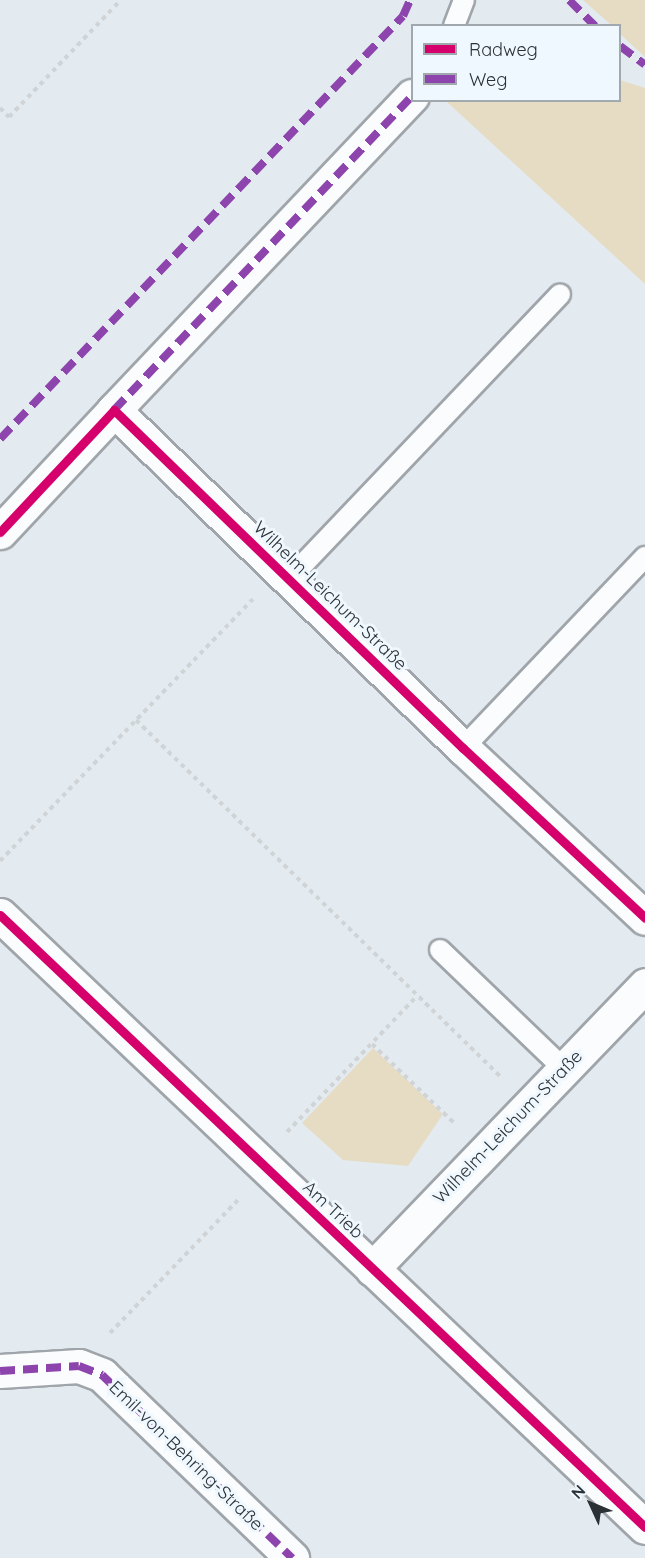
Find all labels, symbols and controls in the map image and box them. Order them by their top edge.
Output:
legend [411,24,621,102]
text: Radweg [469,38,538,61]
text: Weg [469,68,507,91]
street label: Wilhelm-Leichum-Straße [249,517,411,675]
street label: Wilhelm-Leichum-Straße [429,1046,587,1208]
street label: Am Trieb [298,1177,368,1243]
street label: Emil-von-Behring-Straße [104,1377,268,1535]
north arrow [561,1474,621,1534]
text: N [567,1480,589,1503]

